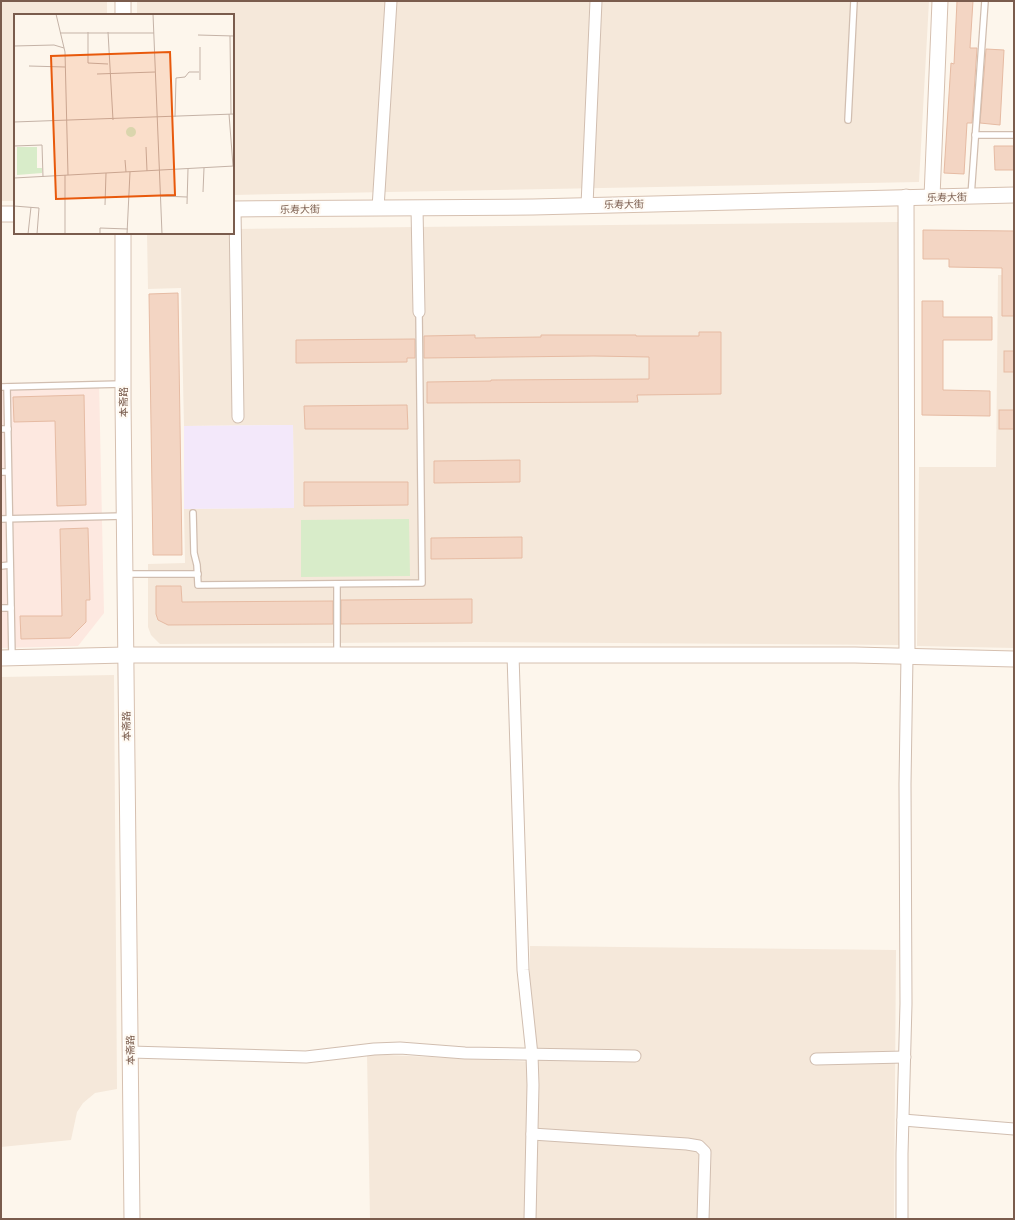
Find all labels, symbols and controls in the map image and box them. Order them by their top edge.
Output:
inset map [14,14,234,234]
street label: 乐寿大街 [927,191,967,204]
street label: 乐寿大街 [604,198,644,211]
street label: 乐寿大街 [280,203,320,216]
street label: 本斋路 [117,387,130,417]
street label: 本斋路 [120,711,133,741]
street label: 本斋路 [124,1035,137,1065]

